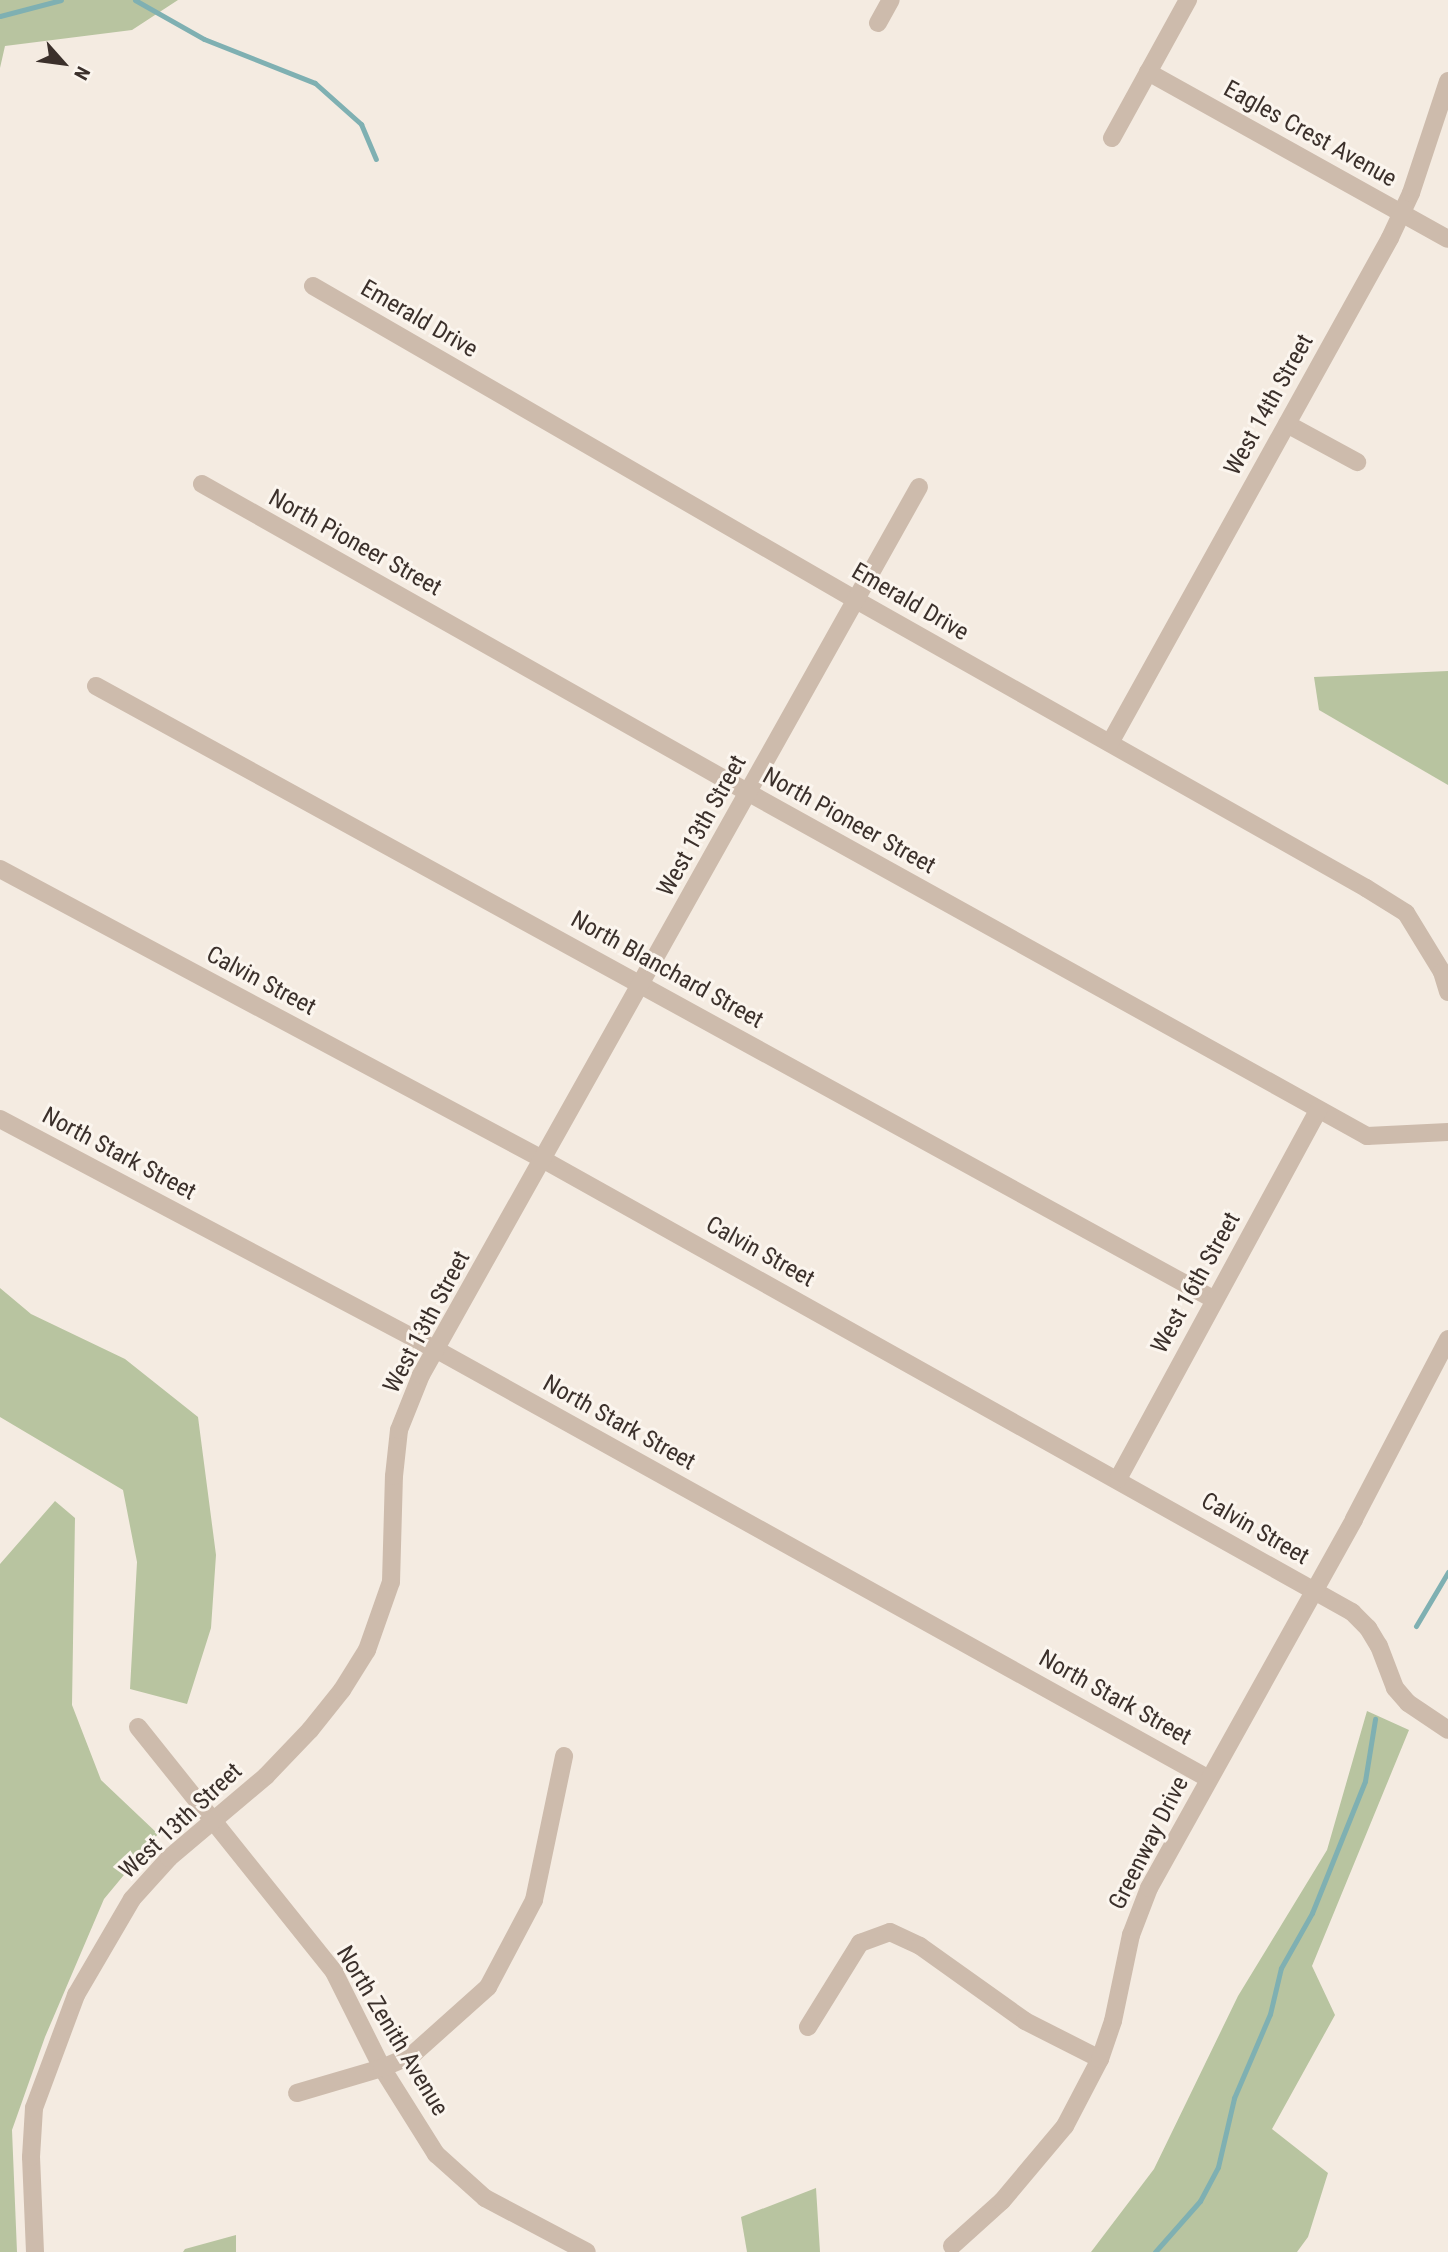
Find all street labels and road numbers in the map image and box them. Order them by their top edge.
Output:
street label: Eagles Crest Avenue [1219,75,1401,193]
street label: Emerald Drive [355,274,483,364]
street label: West 14th Street [1218,329,1320,481]
street label: North Pioneer Street [264,484,446,602]
street label: Emerald Drive [846,557,974,647]
street label: West 13th Street [651,750,753,902]
street label: North Pioneer Street [758,762,940,880]
street label: North Blanchard Street [566,905,768,1035]
street label: Calvin Street [201,940,321,1022]
street label: North Stark Street [37,1101,201,1207]
street label: West 16th Street [1145,1207,1247,1359]
street label: Calvin Street [701,1210,819,1294]
street label: West 13th Street [377,1246,477,1398]
street label: North Stark Street [538,1369,700,1477]
street label: Calvin Street [1196,1487,1314,1571]
street label: North Stark Street [1034,1644,1196,1752]
street label: West 13th Street [114,1757,248,1885]
street label: Greenway Drive [1103,1772,1195,1914]
street label: North Zenith Avenue [330,1941,454,2121]

